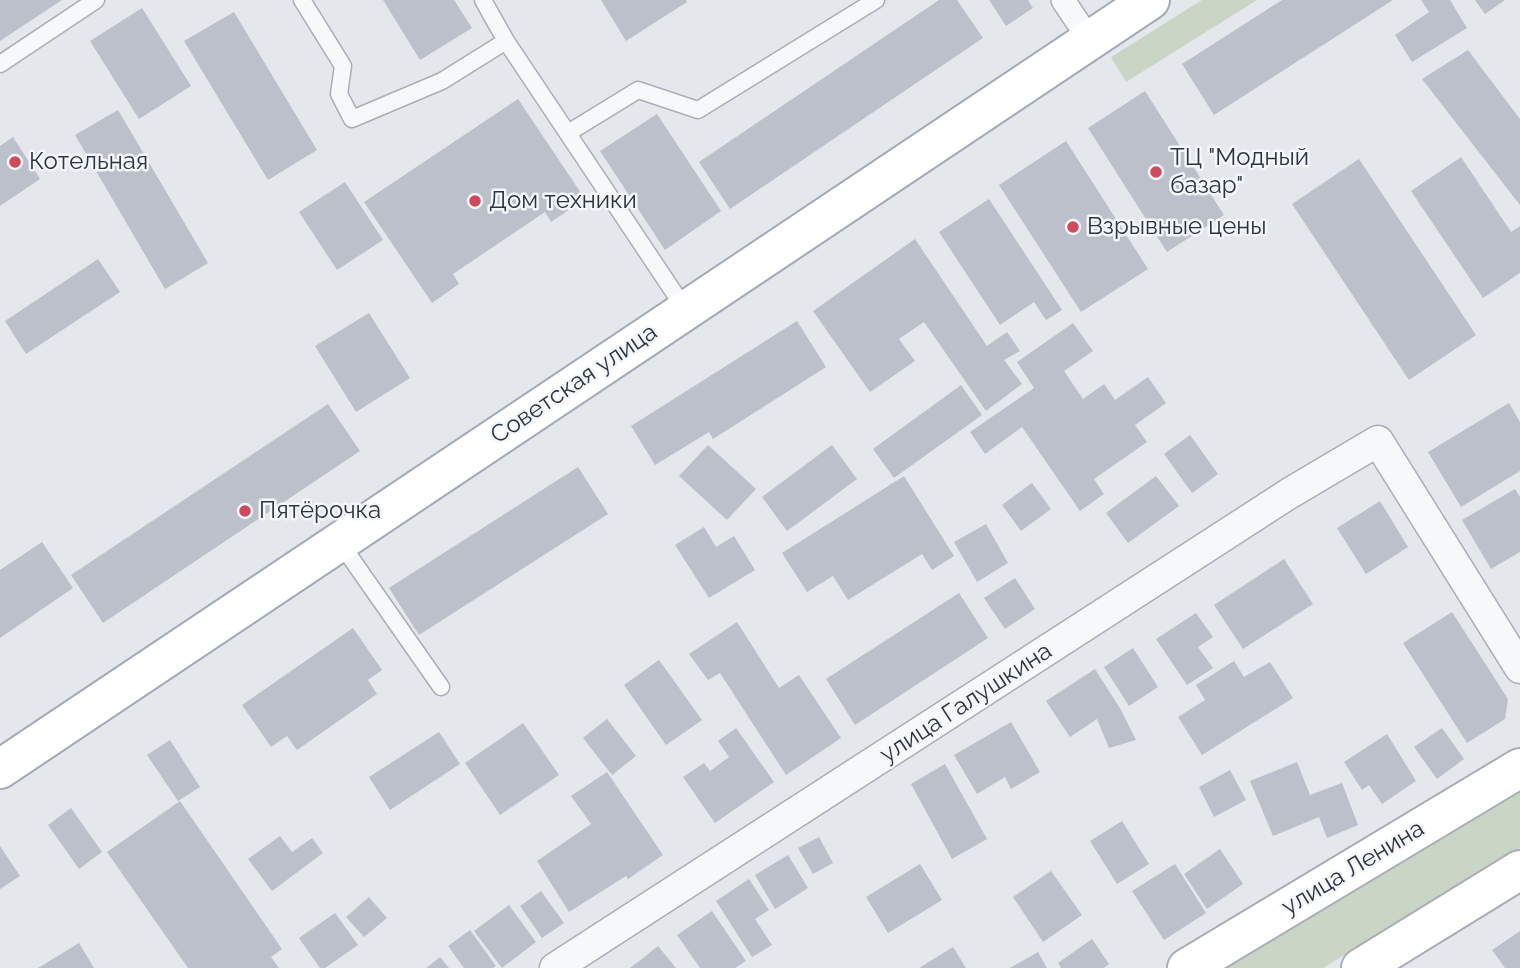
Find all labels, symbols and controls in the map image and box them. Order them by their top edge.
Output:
place label: ТЦ "Модный базар" [1170,144,1309,200]
place label: Котельная [29,148,148,176]
marker: Котельная [7,154,23,170]
marker: ТЦ "Модный базар" [1148,164,1164,180]
place label: Дом техники [489,187,637,215]
marker: Дом техники [467,193,483,209]
place label: Взрывные цены [1087,213,1267,241]
marker: Взрывные цены [1065,219,1081,235]
street label: Советская улица [485,318,663,450]
place label: Пятёрочка [259,497,381,525]
marker: Пятёрочка [237,503,253,519]
street label: улица Галушкина [875,637,1057,769]
street label: улица Ленина [1277,814,1429,922]

